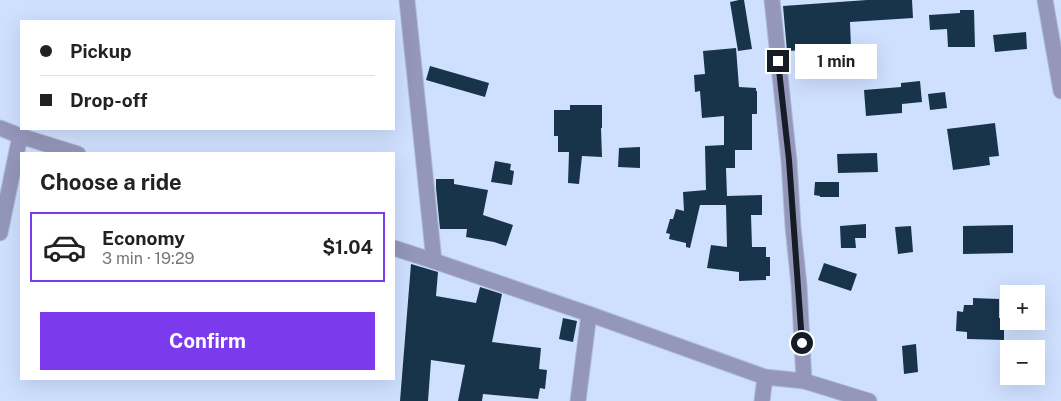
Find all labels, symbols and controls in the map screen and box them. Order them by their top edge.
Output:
text: Pickup [70,40,132,62]
callout: 1 min [796,44,878,78]
route end [767,50,789,72]
text: 1 min [817,52,855,71]
text: Drop-off [70,89,147,111]
text: Choose a ride [40,169,182,195]
icon: car [42,225,87,270]
text: Economy [102,227,185,249]
text: $1.04 [322,236,373,258]
text: 3 min · 19:29 [102,249,194,268]
map controls [1000,285,1045,385]
button: + [1000,285,1045,330]
button: Confirm [40,312,375,370]
route start [791,332,813,354]
button: − [1000,340,1045,385]

